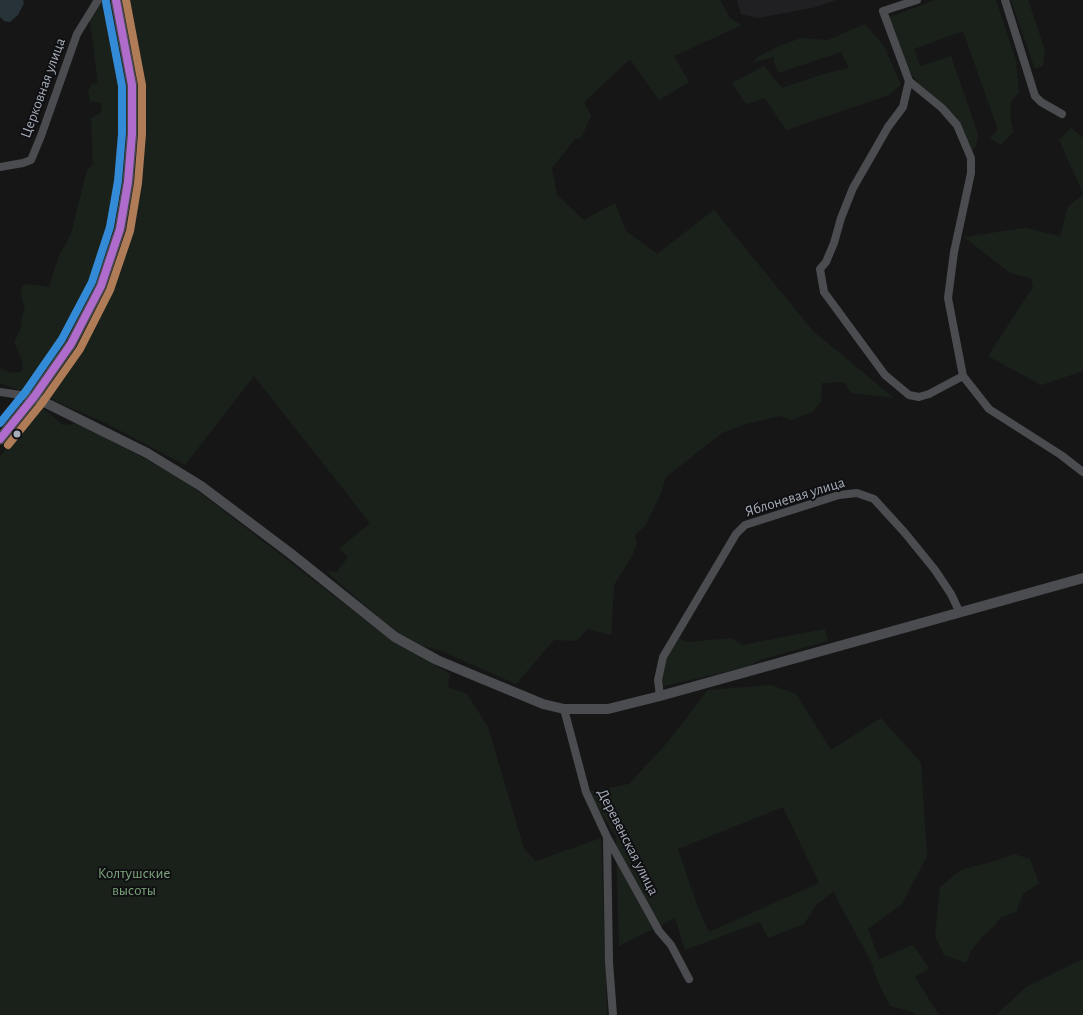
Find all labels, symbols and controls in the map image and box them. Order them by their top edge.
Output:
street label: Церковная улица [17,35,69,141]
unlabelled marker [12,429,22,439]
street label: Яблоневая улица [743,473,847,521]
street label: Деревенская улица [593,786,663,898]
park label: Колтушские высоты [98,864,170,899]

